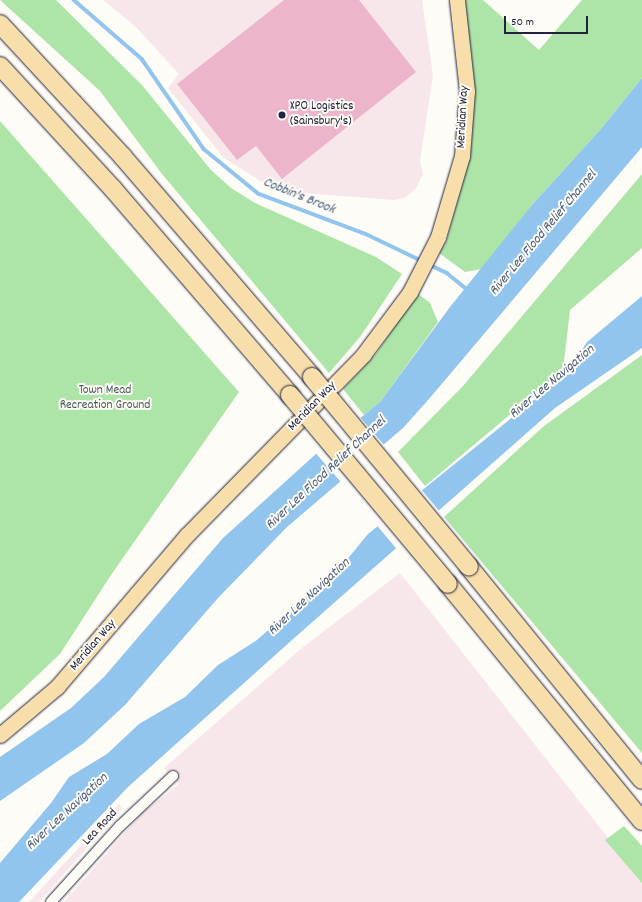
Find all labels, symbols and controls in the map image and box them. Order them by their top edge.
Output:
scale bar [506,8,590,34]
text: 50 m [511,14,534,31]
street label: Meridian Way [455,85,473,149]
place label: XPO Logistics (Sainsbury's) [290,100,353,131]
marker: XPO Logistics (Sainsbury's) [277,110,287,120]
water label: River Lee Flood Relief Channel [486,167,600,299]
water label: Cobbin's Brook [261,174,337,218]
water label: River Lee Navigation [506,341,598,423]
street label: Meridian Way [286,379,340,435]
park label: Town Mead Recreation Ground [60,384,150,415]
water label: River Lee Flood Relief Channel [262,413,390,533]
water label: River Lee Navigation [264,555,354,639]
street label: Meridian Way [67,617,121,675]
water label: River Lee Navigation [22,770,112,854]
street label: Lea Road [80,806,122,850]

